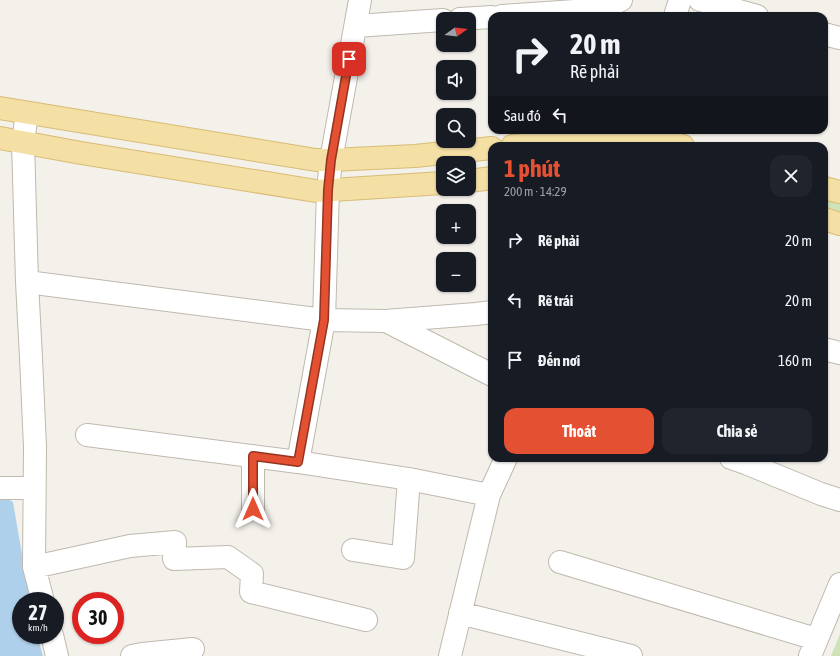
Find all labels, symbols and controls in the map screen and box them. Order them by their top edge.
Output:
north arrow [436,12,476,52]
map controls [436,12,476,292]
icon: right [504,28,556,80]
text: 20 m [570,28,620,60]
pin [332,42,366,76]
icon: arrive [338,48,360,70]
button: sound [436,60,476,100]
text: Rẽ phải [570,61,619,82]
icon: left [549,104,571,126]
text: Sau đó [504,107,541,124]
button: search [436,108,476,148]
text: 1 phút [504,155,560,182]
button: close [770,155,812,197]
button: layers [436,156,476,196]
text: 200 m · 14:29 [504,184,567,199]
button: + [436,204,476,244]
icon: right [504,229,526,251]
text: Rẽ phải [538,232,579,249]
text: 20 m [785,232,812,249]
button: − [436,252,476,292]
icon: left [504,289,526,311]
text: Rẽ trái [538,292,573,309]
text: 20 m [785,292,812,309]
icon: arrive [504,349,526,371]
text: Đến nơi [538,352,580,369]
text: 160 m [778,352,812,369]
button: Thoát [504,408,654,454]
button: Chia sẻ [662,408,812,454]
position arrow [232,488,274,530]
speed limit sign: 30 [72,592,124,644]
text: 27 [29,601,47,624]
text: km/h [28,622,48,633]

